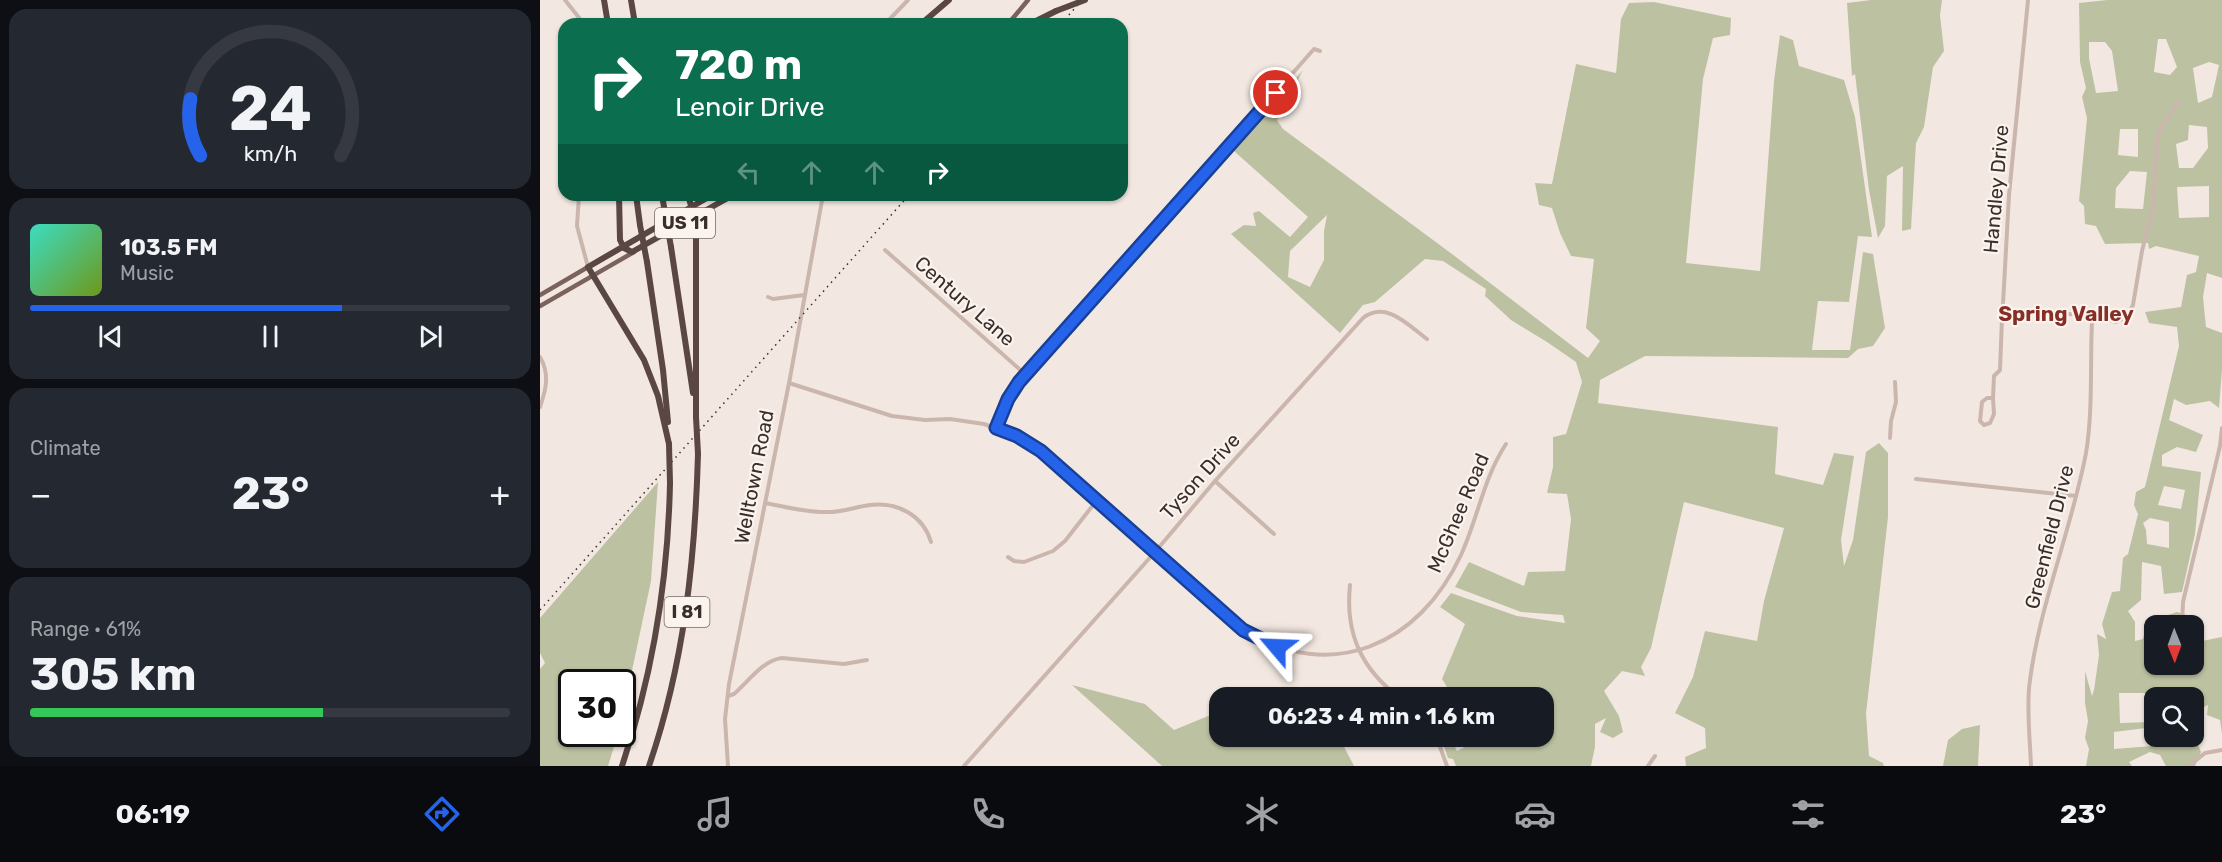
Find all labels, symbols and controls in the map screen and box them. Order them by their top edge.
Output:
text: 720 m [675,40,802,90]
icon: right [576,42,654,120]
pin [1250,67,1301,118]
text: 24 [229,72,311,146]
icon: arrive [1259,76,1292,109]
text: Lenoir Drive [675,91,825,123]
street label: Handley Drive [1978,124,2014,254]
text: km/h [243,142,297,167]
icon: left [732,156,765,189]
icon: ahead [795,156,828,189]
icon: ahead [858,156,891,189]
icon: right [921,156,954,189]
road number: US 11 [655,208,715,238]
text: 103.5 FM [120,234,217,261]
street label: Century Lane [910,251,1020,351]
text: Music [120,261,174,285]
district label: Spring Valley [1998,301,2134,326]
icon: previous [94,320,127,353]
icon: pause [254,320,287,353]
icon: next [414,320,447,353]
street label: Welltown Road [729,408,779,546]
street label: Tyson Drive [1155,428,1245,524]
text: Climate [30,436,101,460]
street label: McGhee Road [1422,450,1494,576]
street label: Greenfield Drive [2020,463,2078,611]
text: 23° [232,467,309,520]
text: − [30,475,51,514]
text: + [489,475,510,514]
road number: I 81 [664,597,710,627]
position arrow [1245,615,1309,679]
north arrow [2144,615,2204,675]
map controls [2144,615,2204,747]
text: Range · 61% [30,617,141,641]
text: 305 km [30,648,196,701]
speed limit sign: 30 [558,669,636,747]
button: search [2144,687,2204,747]
text: 06:23 · 4 min · 1.6 km [1268,703,1495,730]
icon: directions [421,793,463,835]
icon: music [694,793,736,835]
icon: phone [967,793,1009,835]
icon: climate [1241,793,1283,835]
icon: car [1514,793,1556,835]
icon: filters [1787,793,1829,835]
text: 06:19 [116,798,190,830]
text: 23° [2060,798,2106,830]

